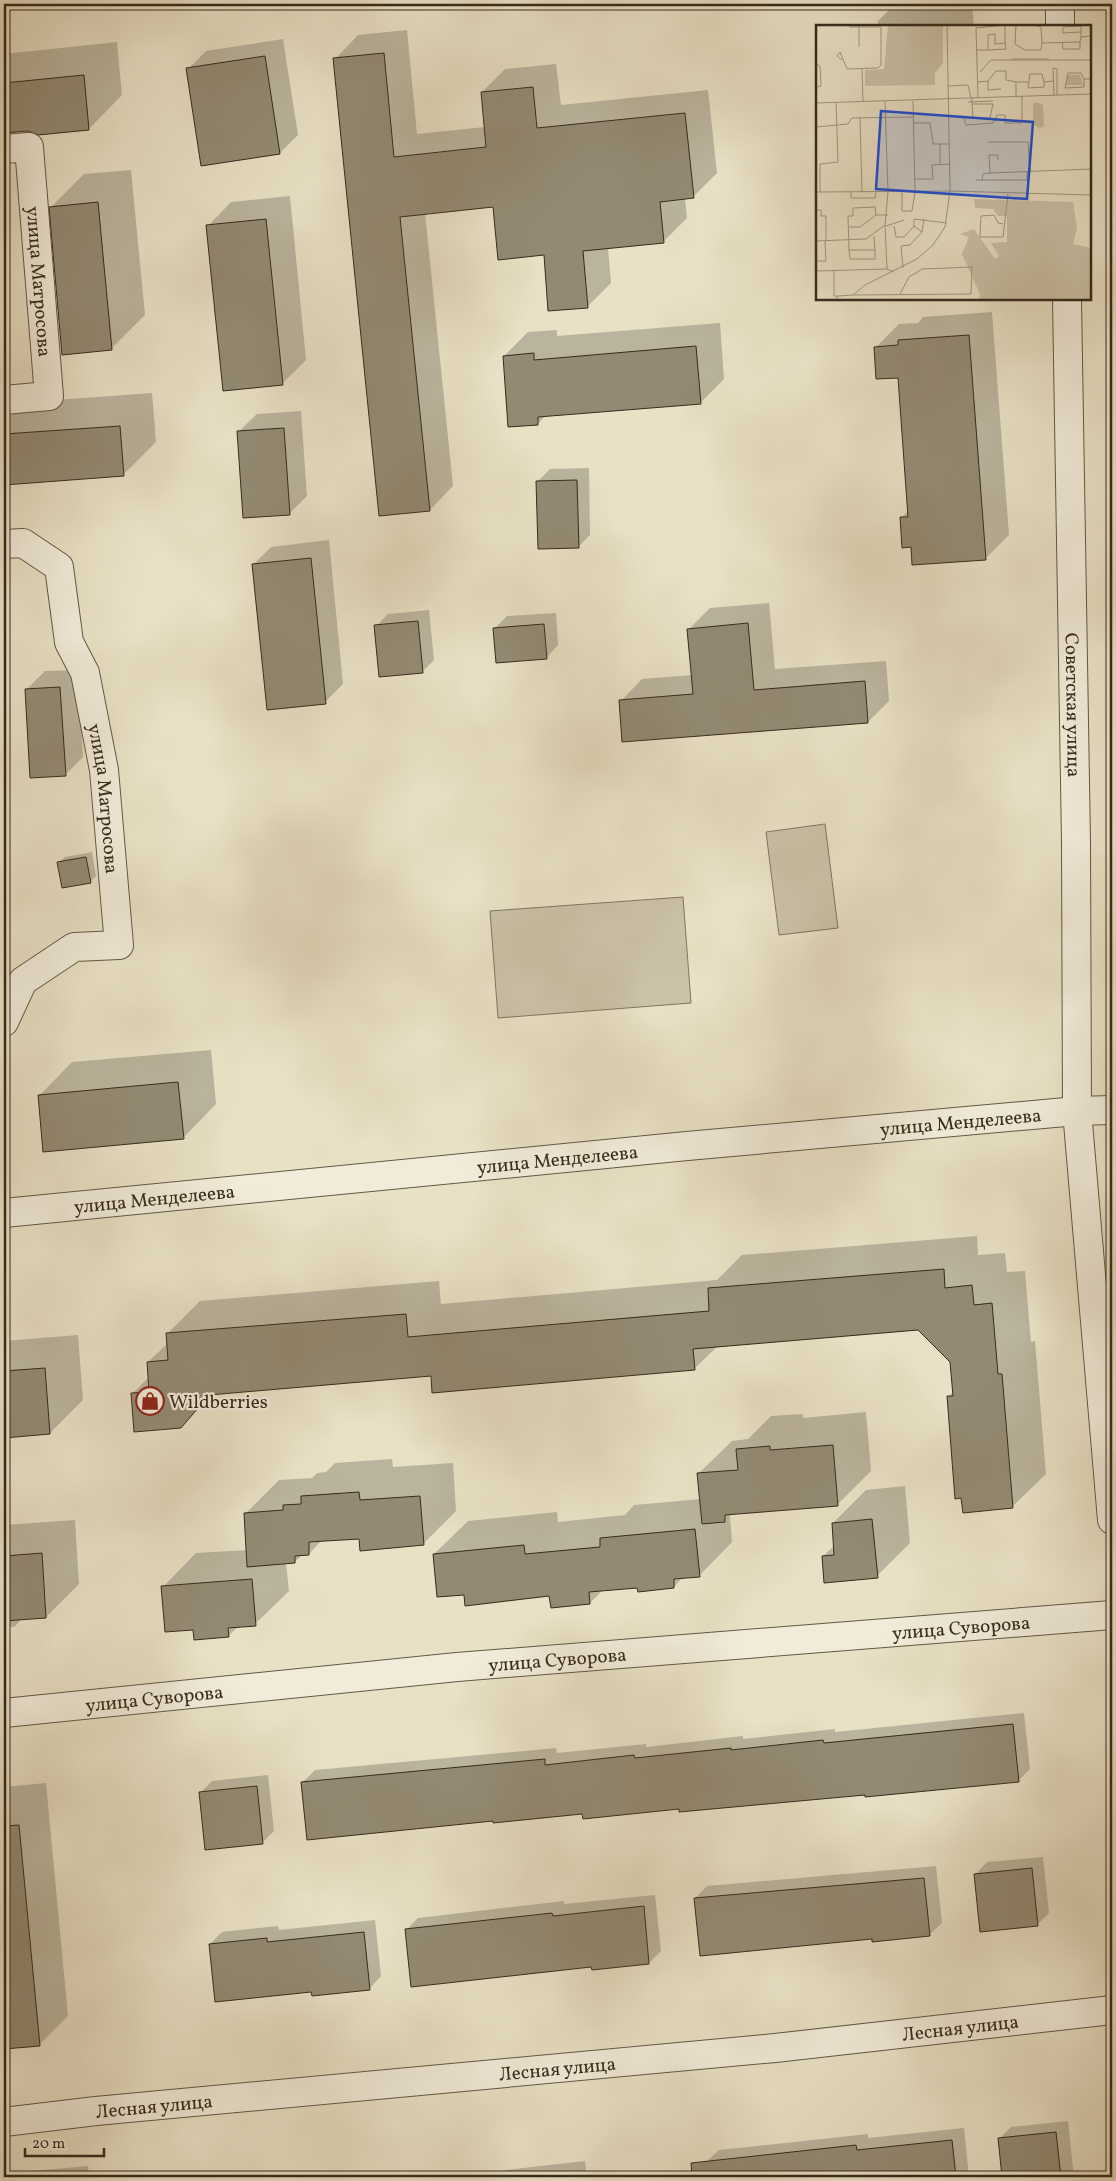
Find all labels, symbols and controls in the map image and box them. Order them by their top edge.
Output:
inset map [816,25,1091,300]
street label: улица Матросова [19,205,57,358]
street label: Советская улица [1058,632,1086,778]
street label: улица Матросова [80,721,124,875]
street label: улица Менделеева [879,1103,1043,1144]
street label: улица Менделеева [476,1140,639,1182]
street label: улица Менделеева [73,1179,236,1221]
shop icon: Wildberries [135,1386,165,1416]
place label: Wildberries [169,1390,268,1416]
street label: улица Суворова [891,1611,1031,1647]
street label: улица Суворова [487,1643,628,1679]
street label: улица Суворова [84,1680,225,1720]
street label: Лесная улица [901,2010,1020,2049]
street label: Лесная улица [498,2052,617,2089]
street label: Лесная улица [95,2089,214,2126]
scale bar [25,2126,104,2158]
text: 20 m [32,2134,65,2155]

